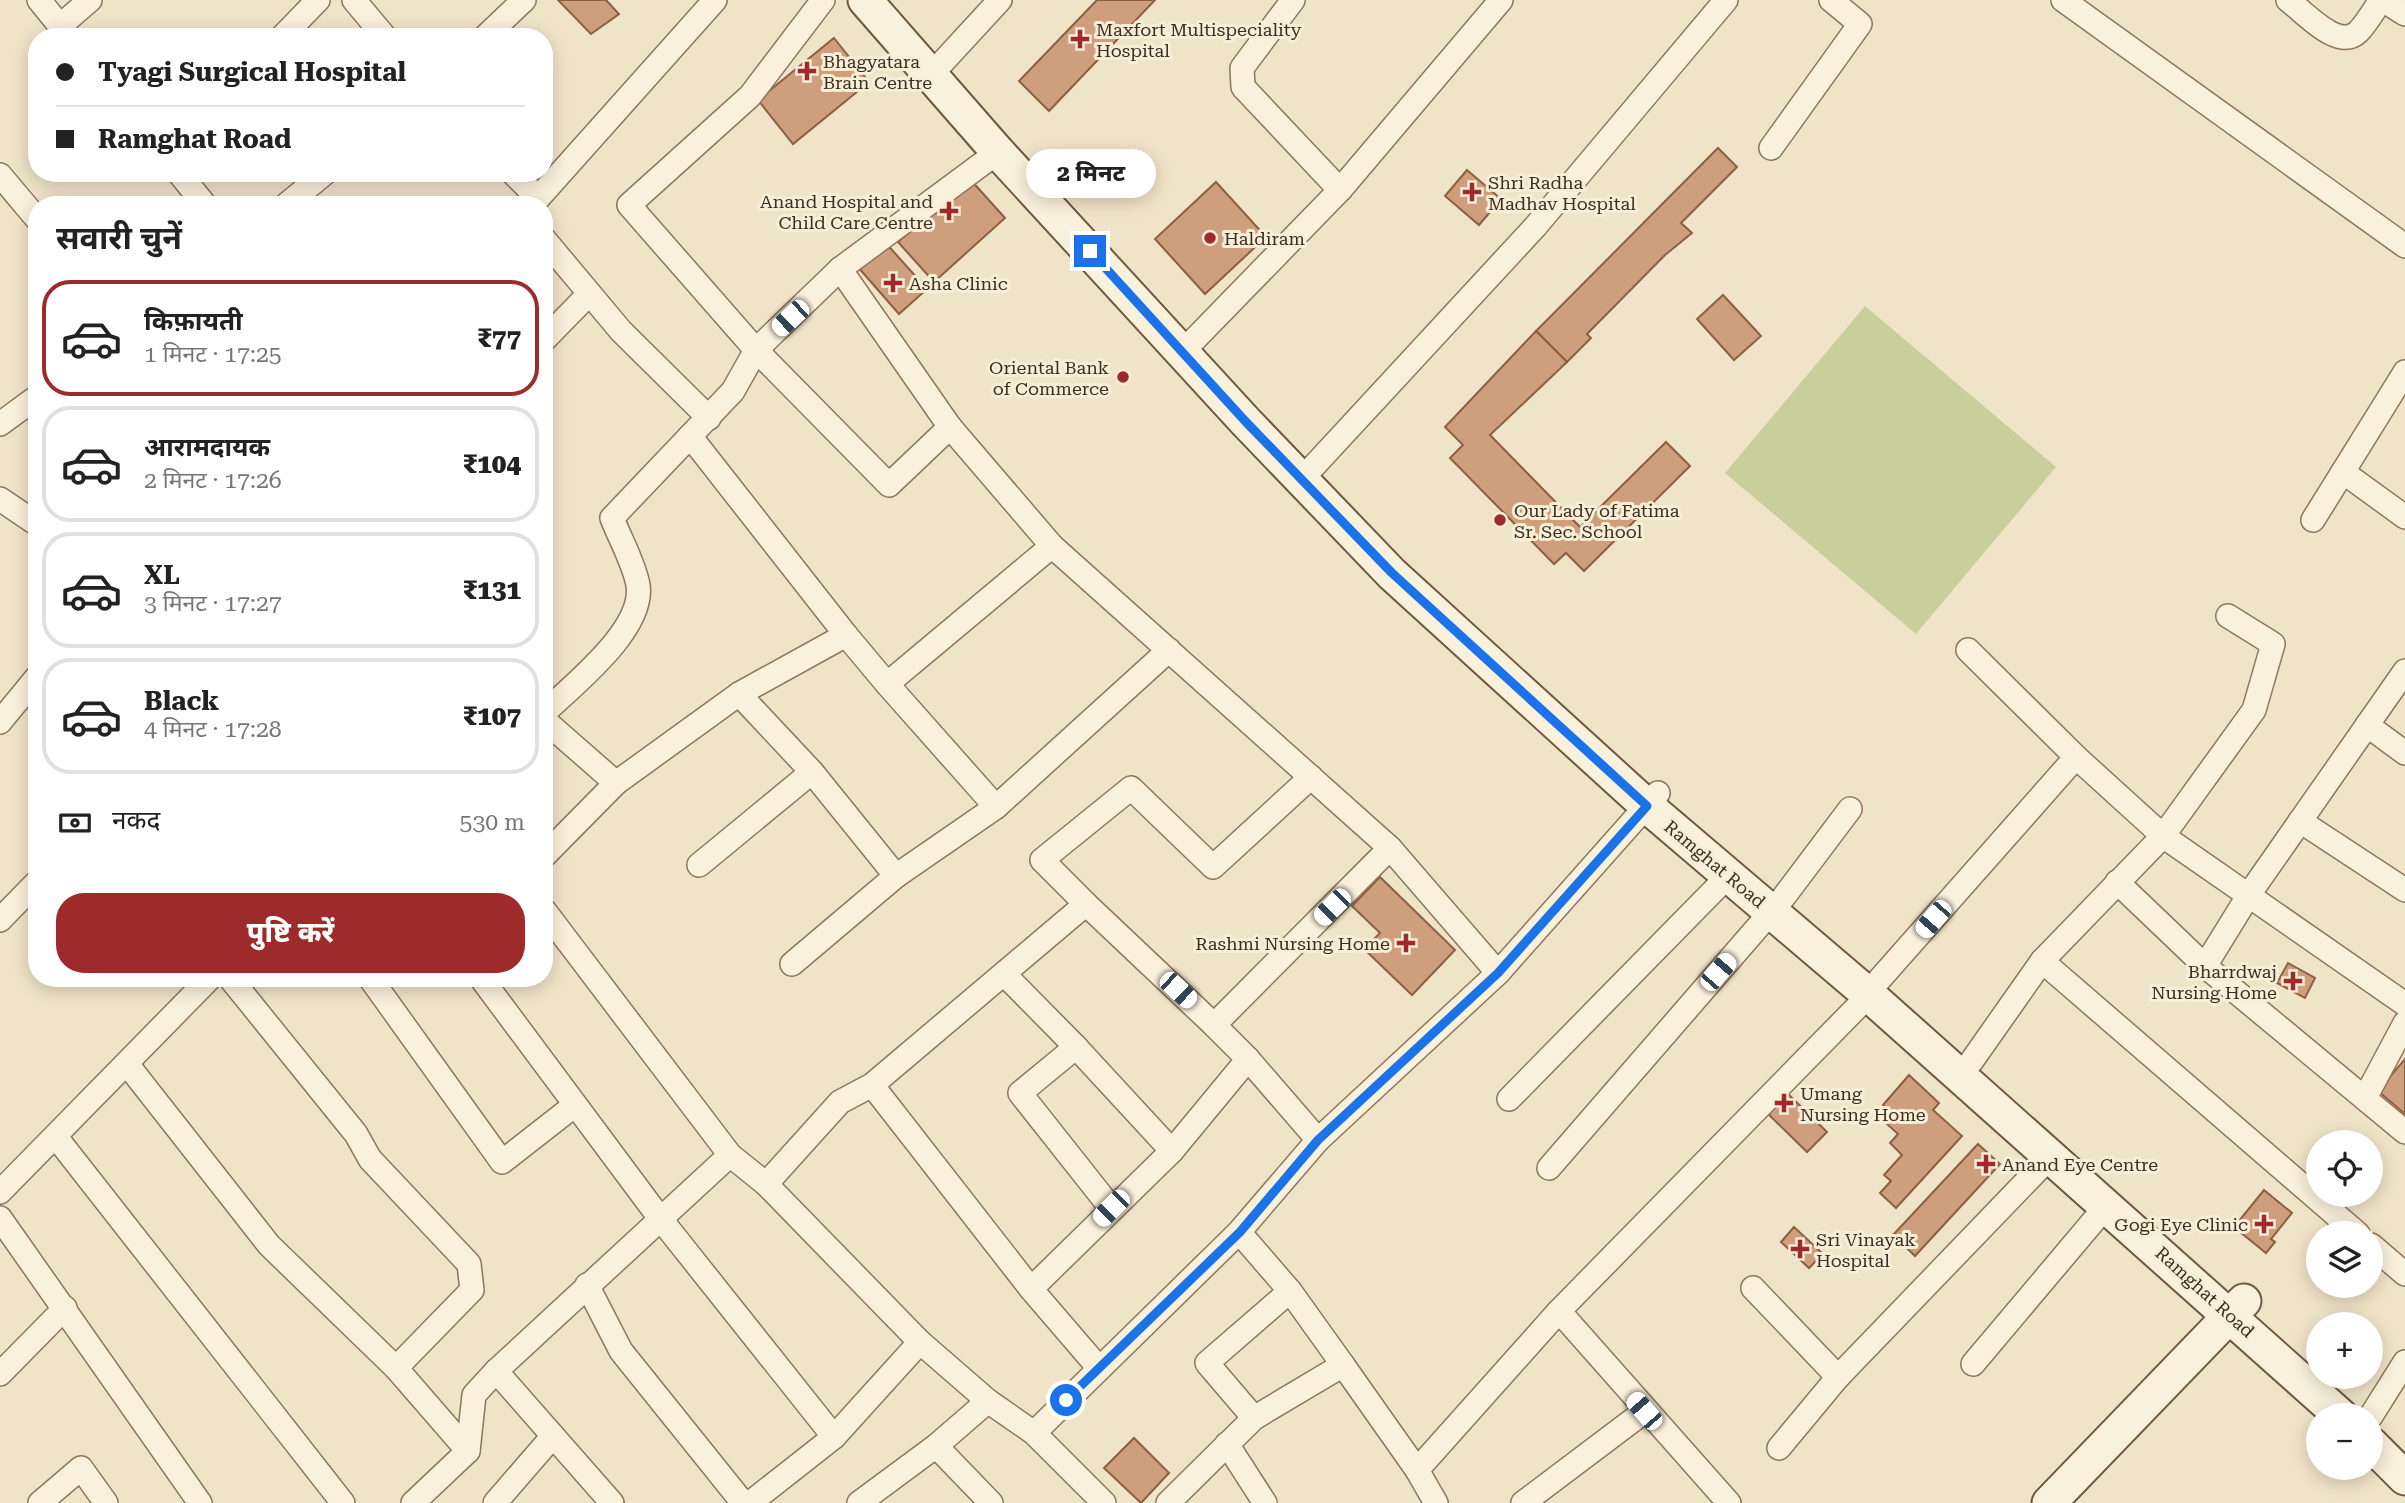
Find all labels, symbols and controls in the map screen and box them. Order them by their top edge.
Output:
place label: Maxfort Multispeciality Hospital [1096,19,1302,61]
marker: Maxfort Multispeciality Hospital [1070,29,1090,49]
place label: Bhagyatara Brain Centre [823,51,932,93]
text: Tyagi Surgical Hospital [98,57,406,87]
marker: Bhagyatara Brain Centre [797,61,817,81]
text: Ramghat Road [98,124,291,154]
callout: 2 मिनट [1025,149,1155,198]
text: 2 मिनट [1057,160,1125,187]
place label: Shri Radha Madhav Hospital [1488,172,1636,214]
marker: Shri Radha Madhav Hospital [1462,182,1482,202]
place label: Anand Hospital and Child Care Centre [760,191,933,233]
marker: Anand Hospital and Child Care Centre [939,201,959,221]
text: सवारी चुनें [56,219,182,257]
place label: Haldiram [1224,228,1305,249]
marker: Haldiram [1202,230,1218,246]
route end [1074,235,1106,267]
marker: Asha Clinic [883,273,903,293]
place label: Asha Clinic [909,273,1008,294]
car [768,296,813,340]
text: किफ़ायती [144,306,243,336]
icon: car [60,307,123,370]
text: ₹77 [477,323,521,353]
text: 1 मिनट · 17:25 [144,341,282,368]
place label: Oriental Bank of Commerce [989,357,1109,399]
marker: Oriental Bank of Commerce [1115,369,1131,385]
text: आरामदायक [144,432,270,462]
icon: car [60,433,123,496]
text: ₹104 [463,449,521,479]
text: 2 मिनट · 17:26 [144,467,282,494]
place label: Our Lady of Fatima Sr. Sec. School [1514,500,1680,542]
marker: Our Lady of Fatima Sr. Sec. School [1492,512,1508,528]
icon: car [60,559,123,622]
text: XL [144,560,180,590]
text: ₹131 [463,575,521,605]
text: 3 मिनट · 17:27 [144,590,282,617]
icon: car [60,685,123,748]
text: Black [144,686,219,716]
text: ₹107 [463,701,521,731]
text: 4 मिनट · 17:28 [144,716,282,743]
icon: cash [56,804,94,842]
text: नकद [112,805,160,835]
text: 530 m [460,809,525,836]
street label: Ramghat Road [1660,816,1770,913]
car [1310,885,1355,929]
button: पुष्टि करें [56,893,525,973]
car [1912,896,1955,942]
place label: Rashmi Nursing Home [1195,933,1390,954]
marker: Rashmi Nursing Home [1396,933,1416,953]
car [1697,949,1740,995]
place label: Bharrdwaj Nursing Home [2151,961,2277,1003]
car [1156,968,1201,1012]
marker: Bharrdwaj Nursing Home [2283,971,2303,991]
place label: Umang Nursing Home [1800,1083,1926,1125]
marker: Umang Nursing Home [1774,1093,1794,1113]
map controls [2306,1130,2383,1480]
button: locate [2306,1130,2383,1207]
marker: Anand Eye Centre [1976,1154,1996,1174]
place label: Anand Eye Centre [2002,1154,2158,1175]
car [1089,1186,1134,1230]
place label: Gogi Eye Clinic [2114,1214,2248,1235]
marker: Gogi Eye Clinic [2254,1214,2274,1234]
button: layers [2306,1221,2383,1298]
place label: Sri Vinayak Hospital [1816,1229,1916,1271]
marker: Sri Vinayak Hospital [1790,1239,1810,1259]
street label: Ramghat Road [2151,1242,2259,1342]
button: + [2306,1312,2383,1389]
route start [1050,1384,1082,1416]
car [1623,1388,1666,1434]
button: − [2306,1403,2383,1480]

